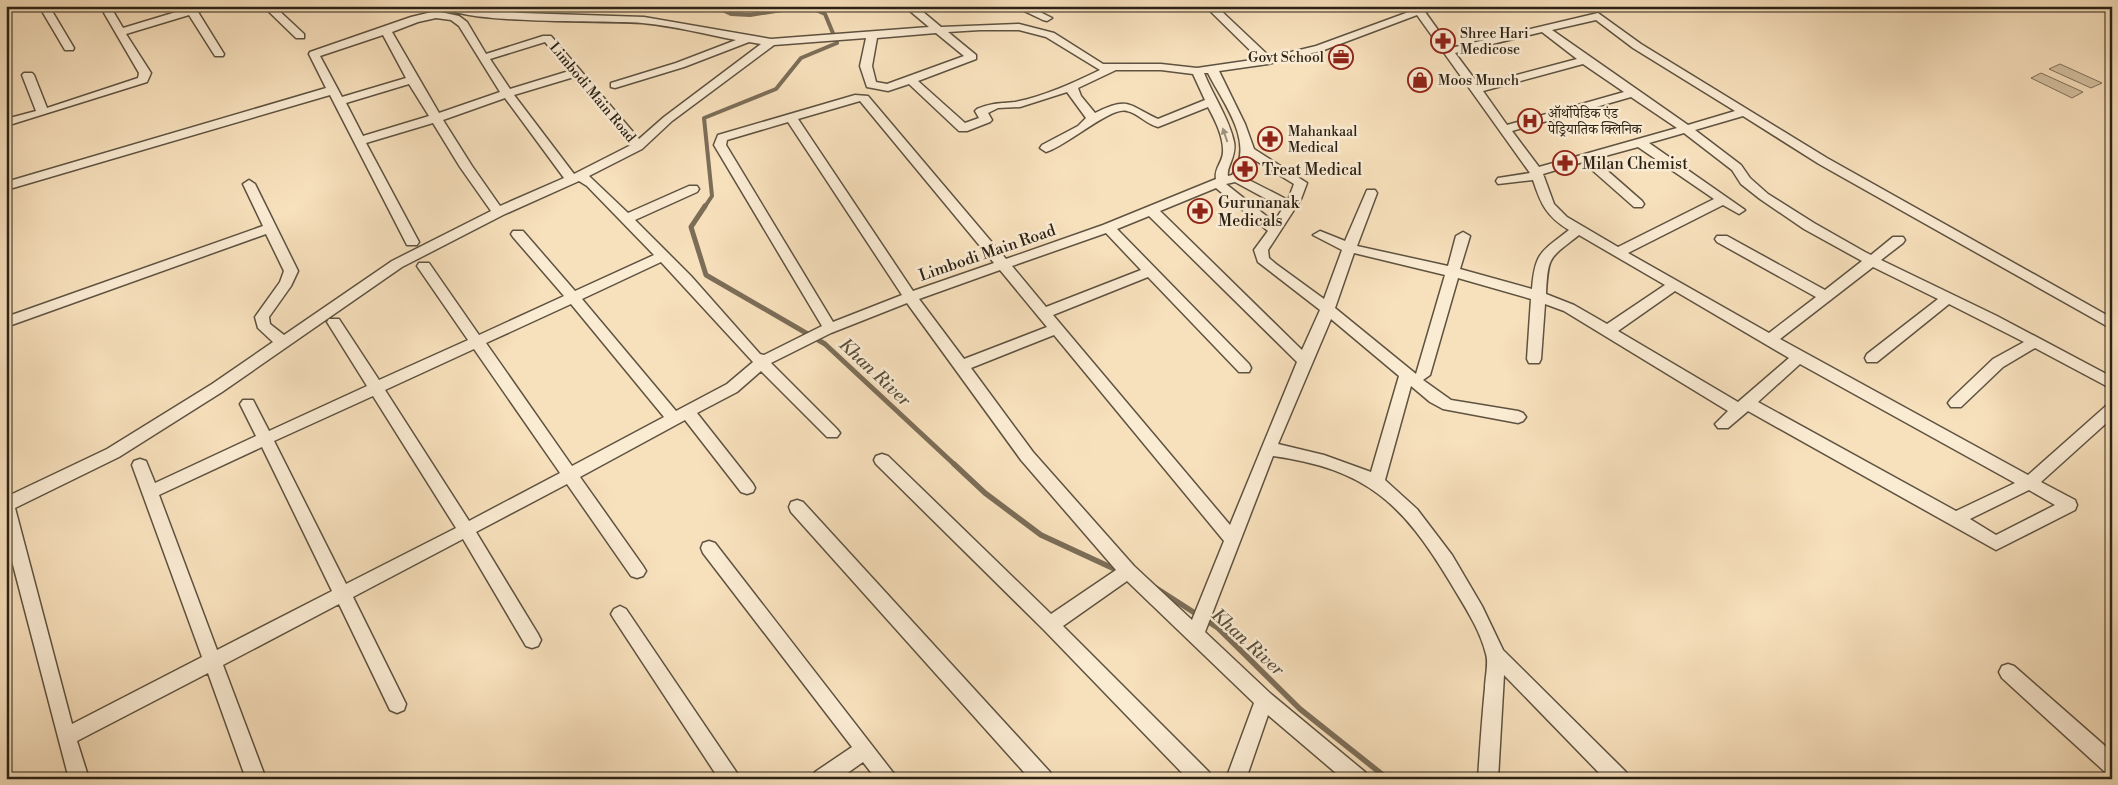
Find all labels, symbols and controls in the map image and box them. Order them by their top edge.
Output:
place label: Shree Hari Medicose [1460,25,1529,59]
pharmacy icon: Shree Hari Medicose [1430,28,1456,54]
street label: Limbodi Main Road [545,39,639,146]
office icon: Govt School [1328,44,1354,70]
place label: Govt School [1248,49,1324,67]
shop icon: Moos Munch [1407,67,1433,93]
place label: Moos Munch [1438,72,1520,90]
place label: ऑर्थोपेडिक एंड पेड्रियातिक क्लिनिक [1547,104,1643,139]
hospital icon: ऑर्थोपेडिक एंड पेड्रियातिक क्लिनिक [1517,108,1543,134]
place label: Mahankaal Medical [1288,123,1357,157]
pharmacy icon: Mahankaal Medical [1257,126,1283,152]
one-way arrow [1221,128,1228,143]
pharmacy icon: Milan Chemist [1552,150,1578,176]
place label: Milan Chemist [1582,154,1688,174]
pharmacy icon: Treat Medical [1232,156,1258,182]
place label: Treat Medical [1262,160,1362,180]
place label: Gurunanak Medicals [1218,193,1301,231]
pharmacy icon: Gurunanak Medicals [1187,198,1213,224]
street label: Limbodi Main Road [916,220,1058,286]
water label: Khan River [834,333,916,412]
water label: Khan River [1206,604,1289,681]

